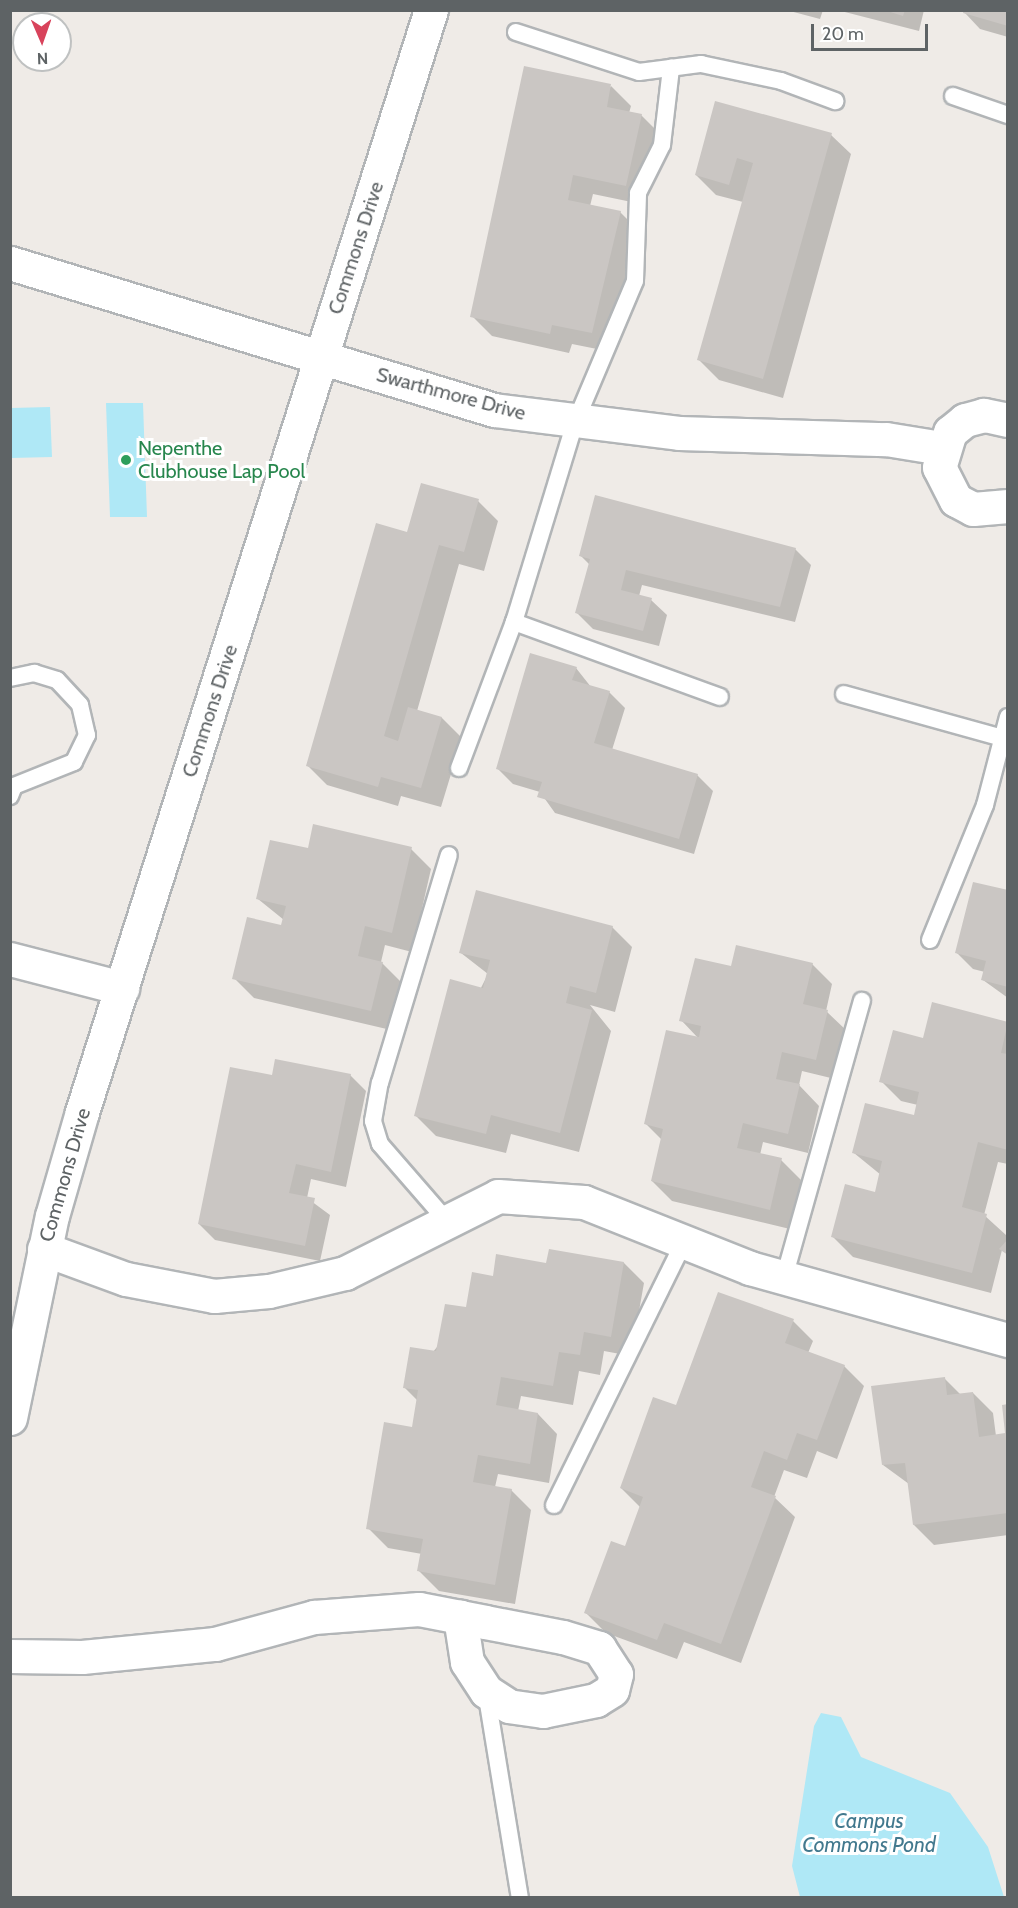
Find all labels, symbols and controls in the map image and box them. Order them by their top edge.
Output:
north arrow [12,12,72,72]
scale bar [814,12,931,50]
text: 20 m [822,23,864,45]
text: N [37,49,49,68]
street label: Commons Drive [323,179,389,317]
street label: Swarthmore Drive [374,363,528,425]
place label: Nepenthe Clubhouse Lap Pool [138,436,305,483]
marker: Nepenthe Clubhouse Lap Pool [119,453,133,467]
street label: Commons Drive [177,642,243,780]
street label: Commons Drive [34,1105,96,1245]
water label: Campus Commons Pond [802,1808,936,1858]

